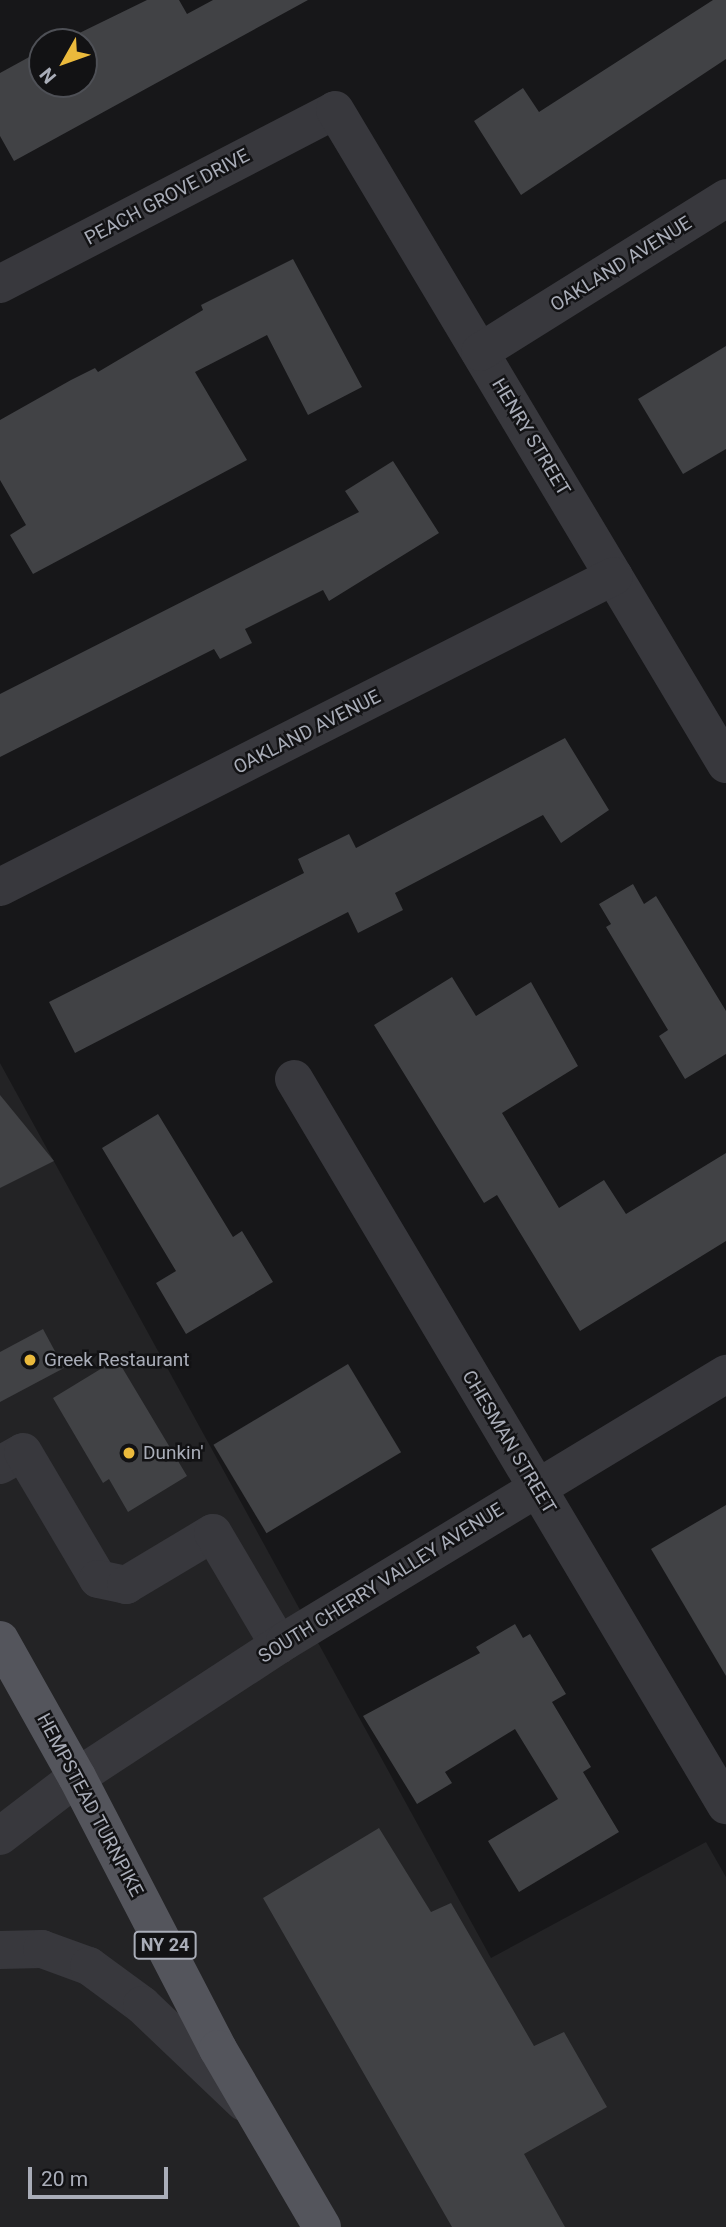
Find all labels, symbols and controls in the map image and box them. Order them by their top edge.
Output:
north arrow [28,28,98,98]
text: N [35,63,61,88]
street label: PEACH GROVE DRIVE [81,144,253,250]
street label: OAKLAND AVENUE [546,211,696,317]
street label: HENRY STREET [487,374,575,500]
street label: OAKLAND AVENUE [230,685,384,779]
place label: Greek Restaurant [44,1349,189,1371]
marker: Greek Restaurant [22,1352,38,1368]
street label: CHESMAN STREET [457,1366,561,1518]
place label: Dunkin' [143,1442,204,1464]
marker: Dunkin' [121,1445,137,1461]
street label: SOUTH CHERRY VALLEY AVENUE [254,1498,508,1668]
street label: HEMPSTEAD TURNPIKE [32,1709,148,1901]
road number: NY 24 [134,1930,196,1959]
scale bar [32,2154,172,2198]
text: 20 m [41,2167,88,2191]

